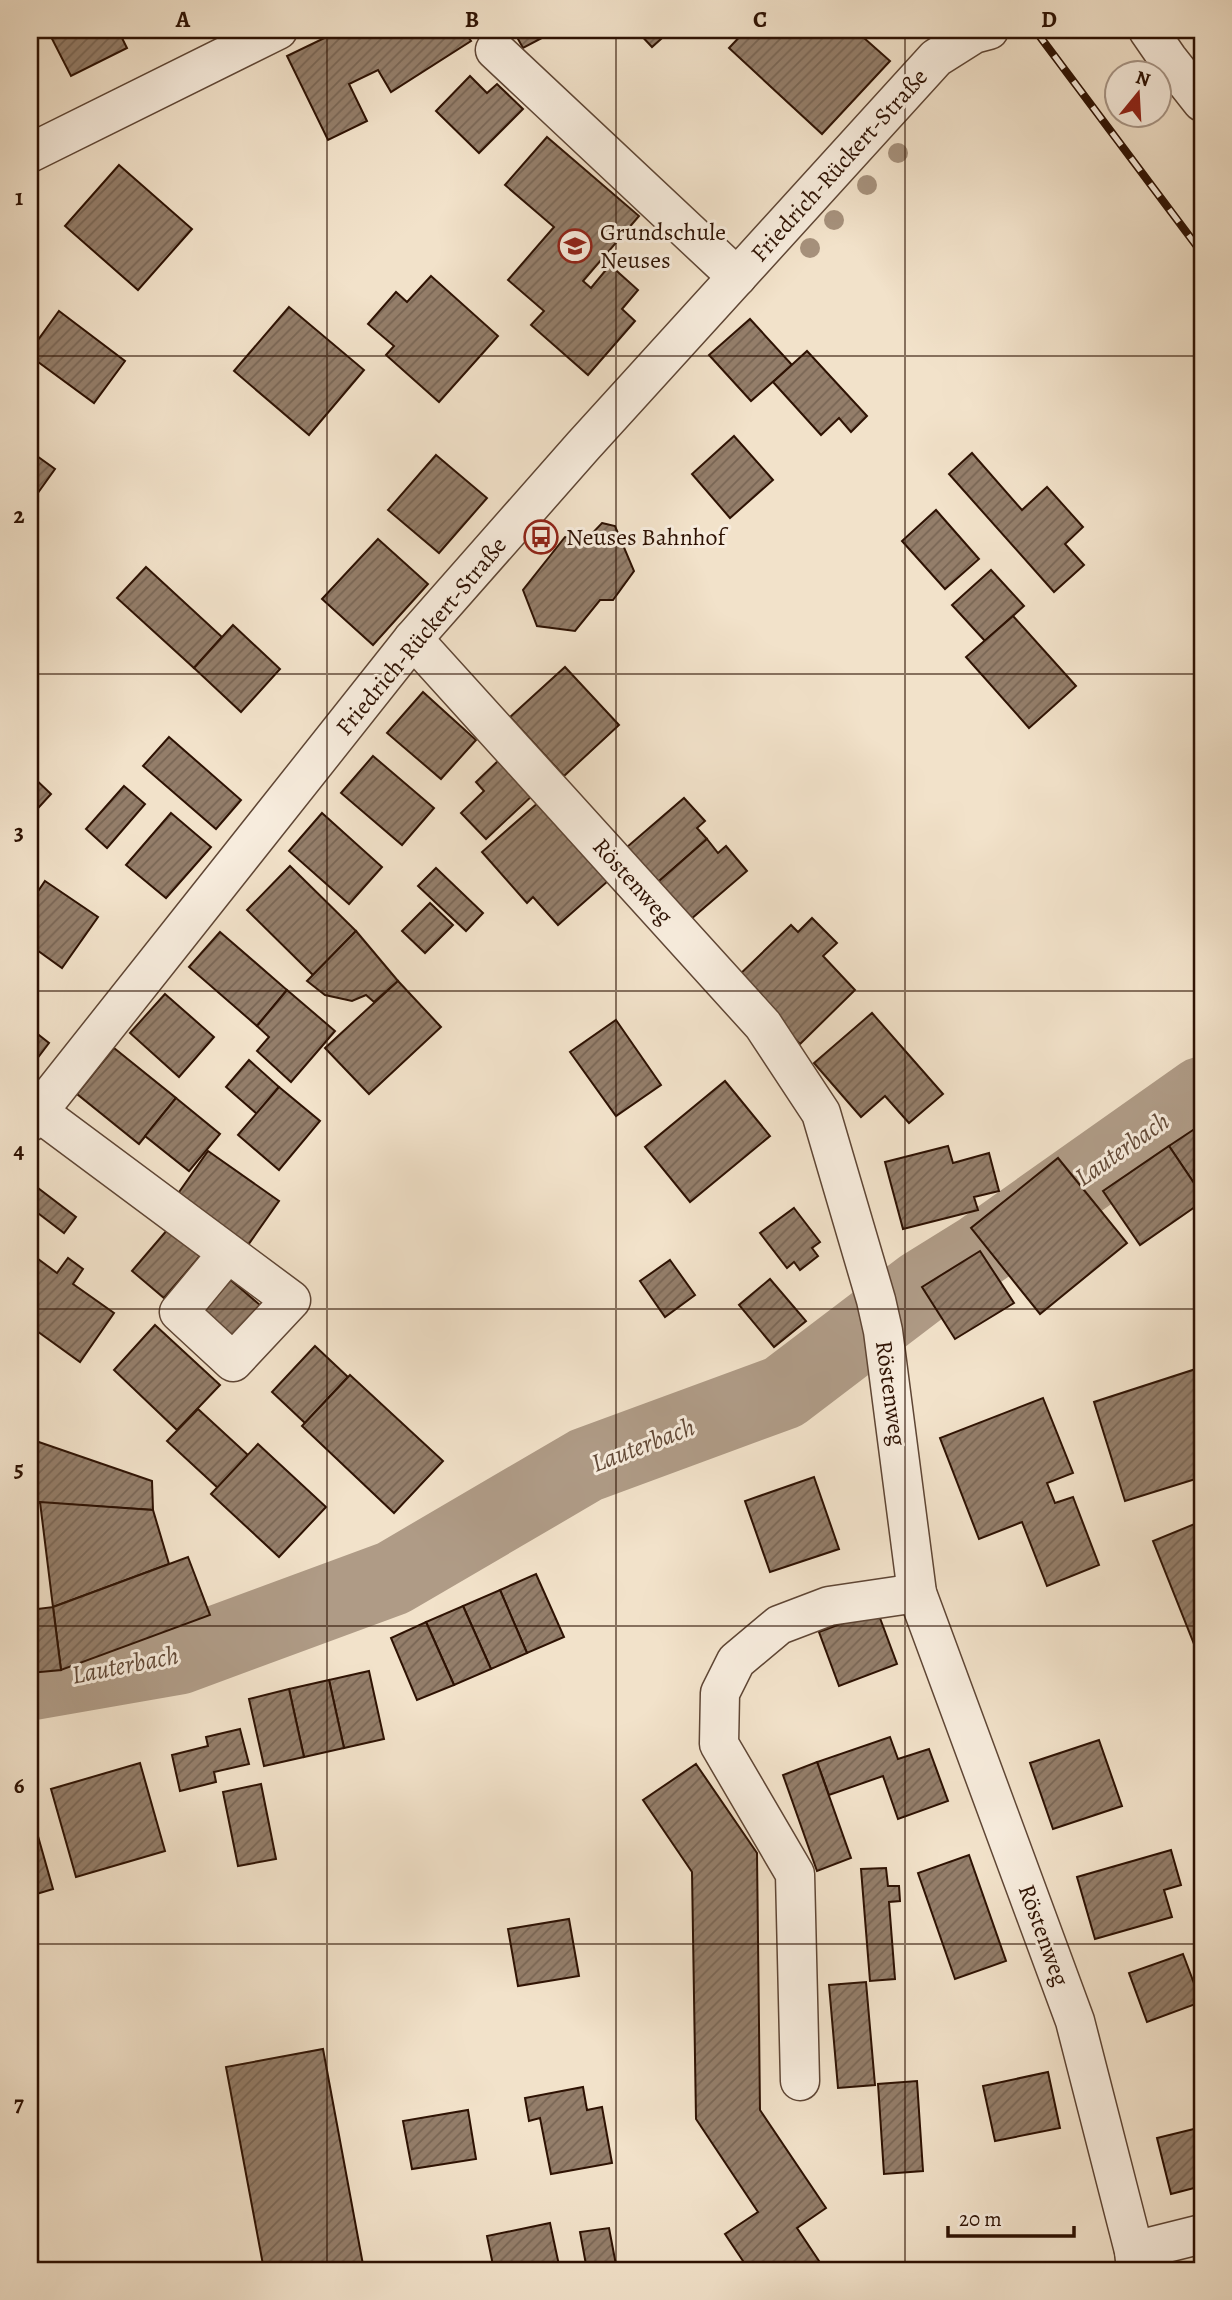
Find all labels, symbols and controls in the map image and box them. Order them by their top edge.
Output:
text: A [175,4,191,35]
text: B [465,4,479,35]
text: C [753,4,767,35]
text: D [1041,4,1057,35]
north arrow [1102,60,1172,130]
street label: Friedrich-Rückert-Straße [743,61,935,269]
text: N [1132,64,1154,93]
text: 1 [15,182,23,213]
place label: Grundschule Neuses [600,216,726,276]
school or university icon: Grundschule Neuses [556,227,594,265]
text: 2 [13,500,25,531]
bus stop icon: Neuses Bahnhof [522,518,560,556]
place label: Neuses Bahnhof [566,521,729,553]
street label: Friedrich-Rückert-Straße [328,530,514,742]
text: 3 [14,817,24,848]
street label: Röstenweg [586,831,680,931]
water label: Lauterbach [1068,1104,1176,1194]
text: 4 [14,1135,25,1166]
street label: Röstenweg [868,1338,914,1448]
water label: Lauterbach [586,1409,700,1481]
text: 5 [14,1453,24,1484]
water label: Lauterbach [69,1637,181,1693]
text: 6 [14,1770,25,1801]
street label: Röstenweg [1011,1880,1077,1990]
text: 7 [14,2088,24,2119]
scale bar [948,2195,1074,2239]
text: 20 m [959,2205,1002,2233]

